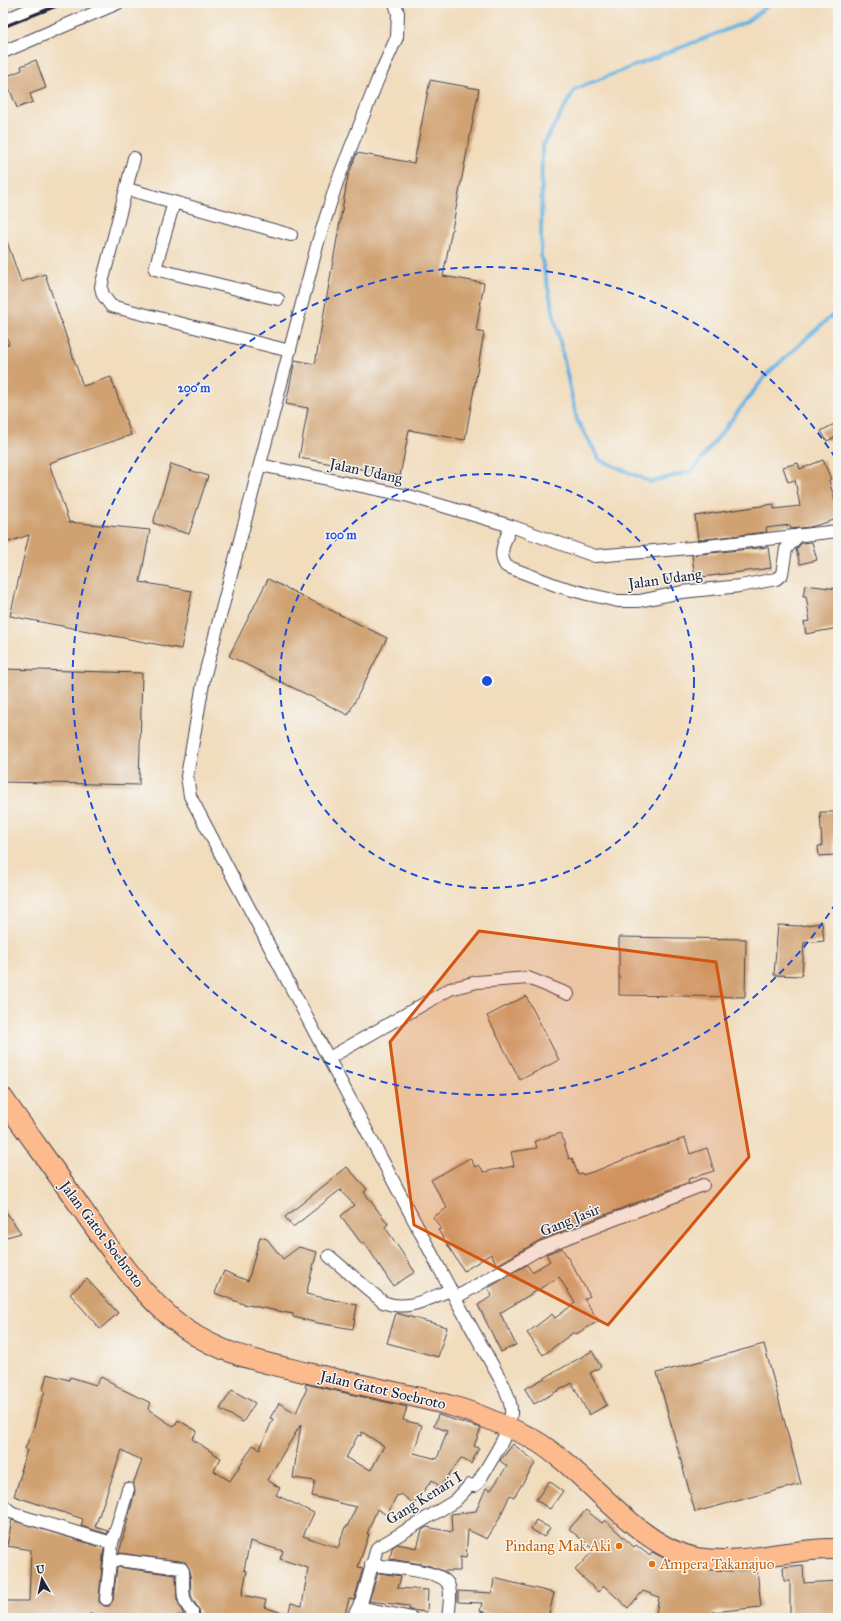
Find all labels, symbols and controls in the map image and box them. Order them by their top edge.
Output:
text: 200 m [178,381,211,395]
street label: Jalan Udang [326,454,405,489]
text: 100 m [325,528,358,542]
street label: Jalan Udang [625,565,704,594]
centre of rings [480,674,494,688]
street label: Jalan Gatot Soebroto [54,1176,148,1292]
street label: Gang Jasir [537,1200,603,1241]
street label: Jalan Gatot Soebroto [316,1366,448,1414]
street label: Gang Kenari I [383,1468,465,1528]
place label: Pindang Mak Aki [505,1537,611,1555]
marker: Pindang Mak Aki [614,1541,624,1551]
place label: Ampera Takanajuo [659,1555,775,1573]
north arrow [22,1559,62,1599]
marker: Ampera Takanajuo [647,1559,657,1569]
text: U [35,1562,46,1577]

